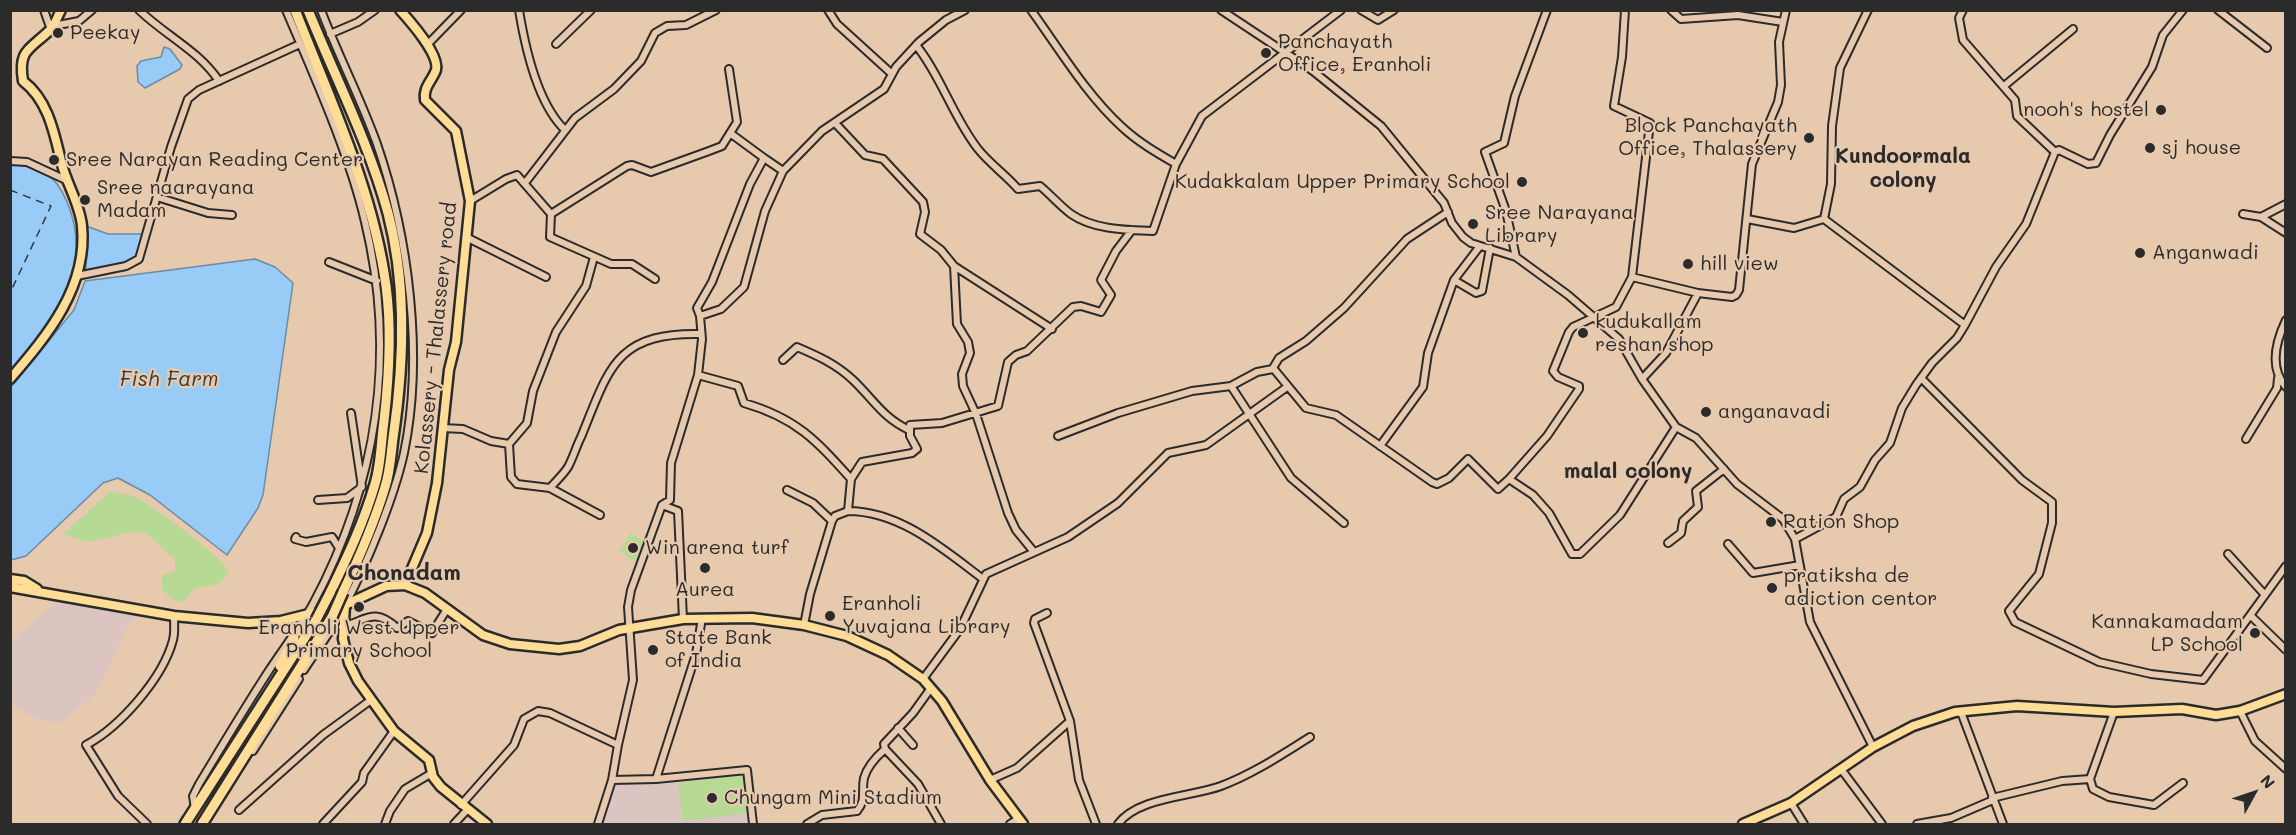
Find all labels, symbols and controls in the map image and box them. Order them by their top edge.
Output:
place label: Peekay [70,21,140,45]
marker: Peekay [51,26,65,40]
place label: Panchayath Office, Eranholi [1278,30,1431,77]
marker: Panchayath Office, Eranholi [1259,46,1273,60]
place label: nooh's hostel [2023,98,2149,122]
marker: nooh's hostel [2154,103,2168,117]
place label: Block Panchayath Office, Thalassery [1618,114,1797,161]
marker: Block Panchayath Office, Thalassery [1802,131,1816,145]
place label: sj house [2162,136,2241,160]
marker: sj house [2143,141,2157,155]
district label: Kundoormala colony [1835,144,1971,194]
place label: Sree Narayan Reading Center [66,148,363,172]
marker: Sree Narayan Reading Center [47,153,61,167]
place label: Kudakkalam Upper Primary School [1175,170,1510,194]
marker: Kudakkalam Upper Primary School [1515,175,1529,189]
place label: Sree naarayana Madam [97,176,254,223]
marker: Sree naarayana Madam [78,193,92,207]
street label: Kolassery - Thalassery road [410,201,462,475]
place label: Sree Narayana Library [1485,201,1634,248]
marker: Sree Narayana Library [1466,217,1480,231]
place label: Anganwadi [2152,241,2259,265]
marker: Anganwadi [2133,246,2147,260]
place label: hill view [1700,252,1778,276]
marker: hill view [1681,257,1695,271]
place label: kudukallam reshan shop [1595,310,1714,357]
marker: kudukallam reshan shop [1576,326,1590,340]
water label: Fish Farm [119,367,219,393]
place label: anganavadi [1718,400,1831,424]
marker: anganavadi [1699,405,1713,419]
district label: malal colony [1564,459,1692,485]
place label: Ration Shop [1783,510,1899,534]
marker: Ration Shop [1764,515,1778,529]
place label: Win arena turf [645,536,789,560]
marker: Win arena turf [626,541,640,555]
district label: Chonadam [347,560,461,586]
marker: Aurea [698,561,712,575]
place label: pratiksha de adiction centor [1784,564,1937,611]
place label: Aurea [675,578,735,602]
marker: pratiksha de adiction centor [1765,581,1779,595]
place label: Eranholi Yuvajana Library [842,592,1011,639]
marker: Eranholi West Upper Primary School [352,600,366,614]
marker: Eranholi Yuvajana Library [823,609,837,623]
place label: Kannakamadam LP School [2091,610,2243,657]
place label: Eranholi West Upper Primary School [258,616,460,663]
place label: State Bank of India [665,626,772,673]
marker: Kannakamadam LP School [2248,626,2262,640]
marker: State Bank of India [646,643,660,657]
north arrow [2224,763,2284,823]
text: N [2256,770,2280,793]
place label: Chungam Mini Stadium [724,786,942,810]
marker: Chungam Mini Stadium [705,791,719,805]

